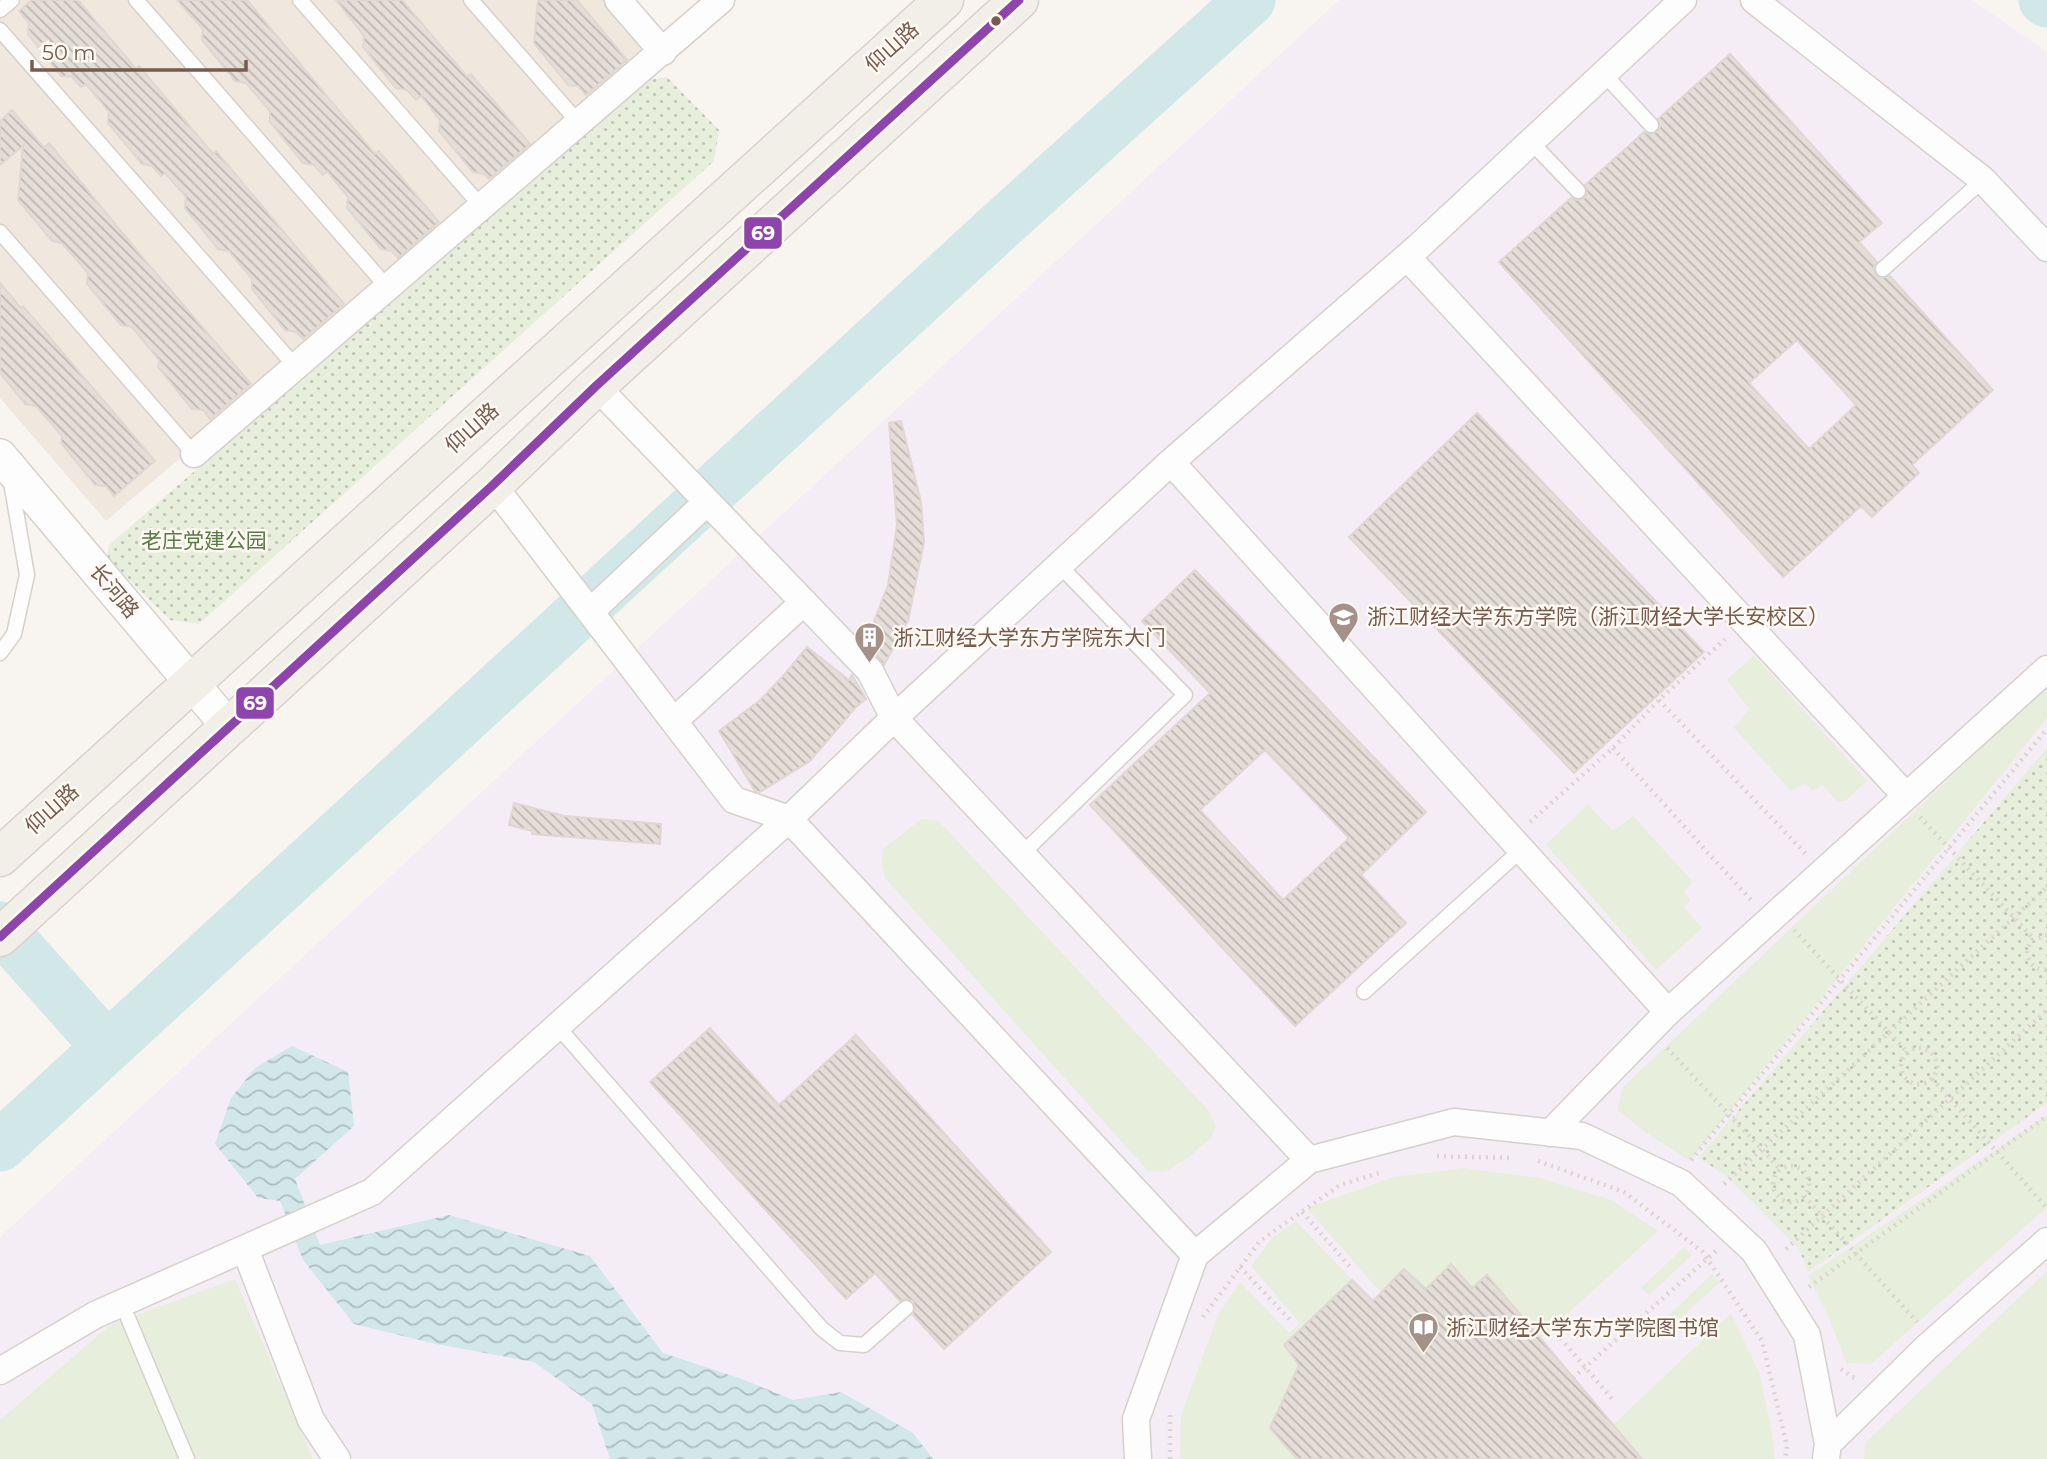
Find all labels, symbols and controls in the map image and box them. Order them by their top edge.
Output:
unlabelled marker [989,14,1003,28]
street label: 仰山路 [860,16,923,77]
scale bar [32,28,245,72]
text: 50 m [42,40,96,65]
line badge: 69 [743,216,783,250]
text: 69 [751,222,775,245]
street label: 仰山路 [440,397,503,458]
park label: 老庄党建公园 [141,528,267,553]
street label: 长河路 [85,559,144,623]
school or university icon: 浙江财经大学东方学院（浙江财经大学长安校区） [1327,600,1361,644]
place label: 浙江财经大学东方学院（浙江财经大学长安校区） [1367,604,1829,629]
building icon: 浙江财经大学东方学院东大门 [853,621,887,665]
place label: 浙江财经大学东方学院东大门 [893,625,1166,650]
line badge: 69 [235,686,275,720]
text: 69 [243,692,267,715]
street label: 仰山路 [20,778,83,839]
library icon: 浙江财经大学东方学院图书馆 [1406,1311,1440,1355]
place label: 浙江财经大学东方学院图书馆 [1446,1315,1719,1340]

